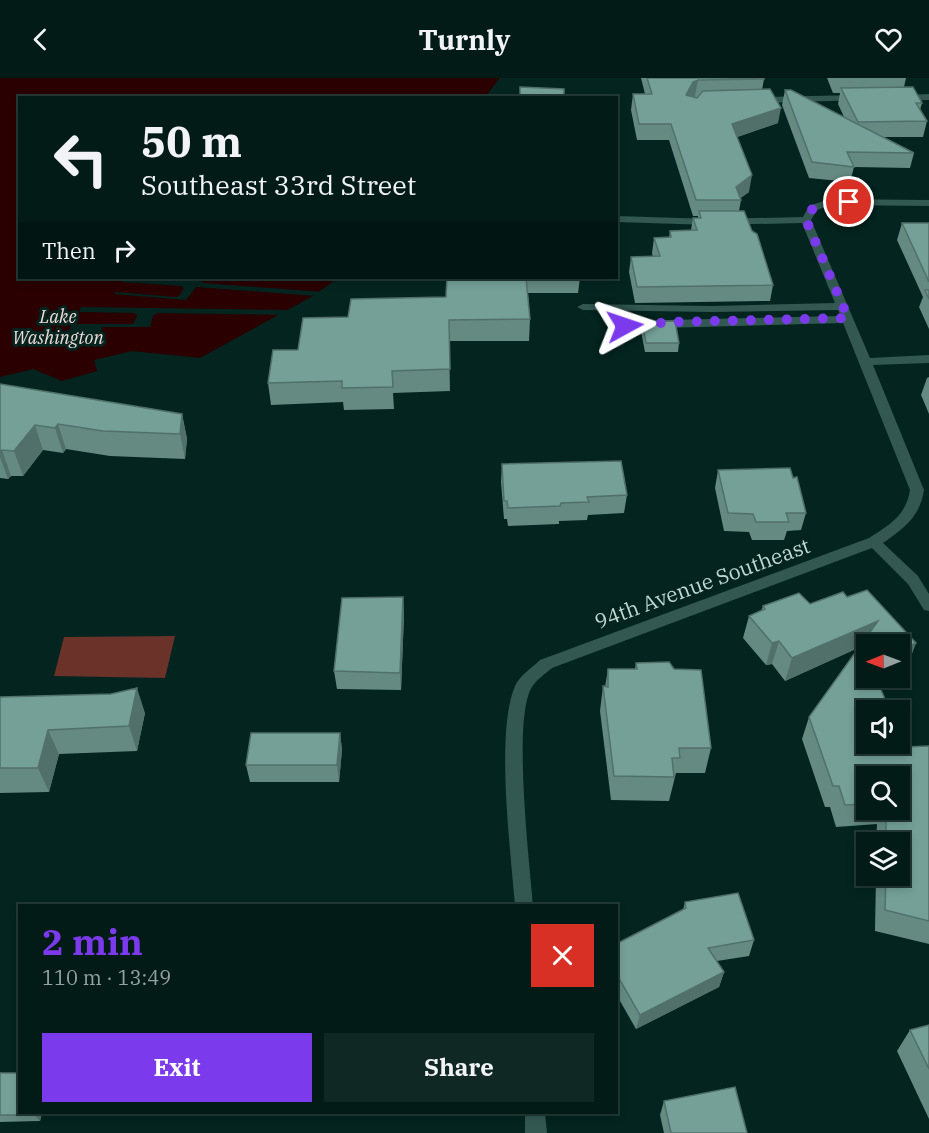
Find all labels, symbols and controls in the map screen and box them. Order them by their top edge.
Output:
text: Turnly [419,22,510,57]
icon: back [24,23,57,56]
icon: heart [872,23,905,56]
text: 50 m [141,114,242,169]
icon: left [42,120,120,198]
text: Southeast 33rd Street [141,167,416,202]
pin [823,176,874,227]
icon: arrive [832,185,865,218]
icon: right [108,234,141,267]
text: Then [42,236,96,265]
position arrow [593,294,657,358]
water label: Lake Washington [12,305,104,349]
street label: 94th Avenue Southeast [590,531,814,635]
north arrow [856,634,910,688]
map controls [856,634,910,886]
button: sound [856,700,910,754]
button: search [856,766,910,820]
button: layers [856,832,910,886]
text: 2 min [42,918,143,965]
button: close [531,924,594,987]
text: 110 m · 13:49 [42,964,171,991]
button: Exit [42,1033,312,1102]
button: Share [324,1033,594,1102]

